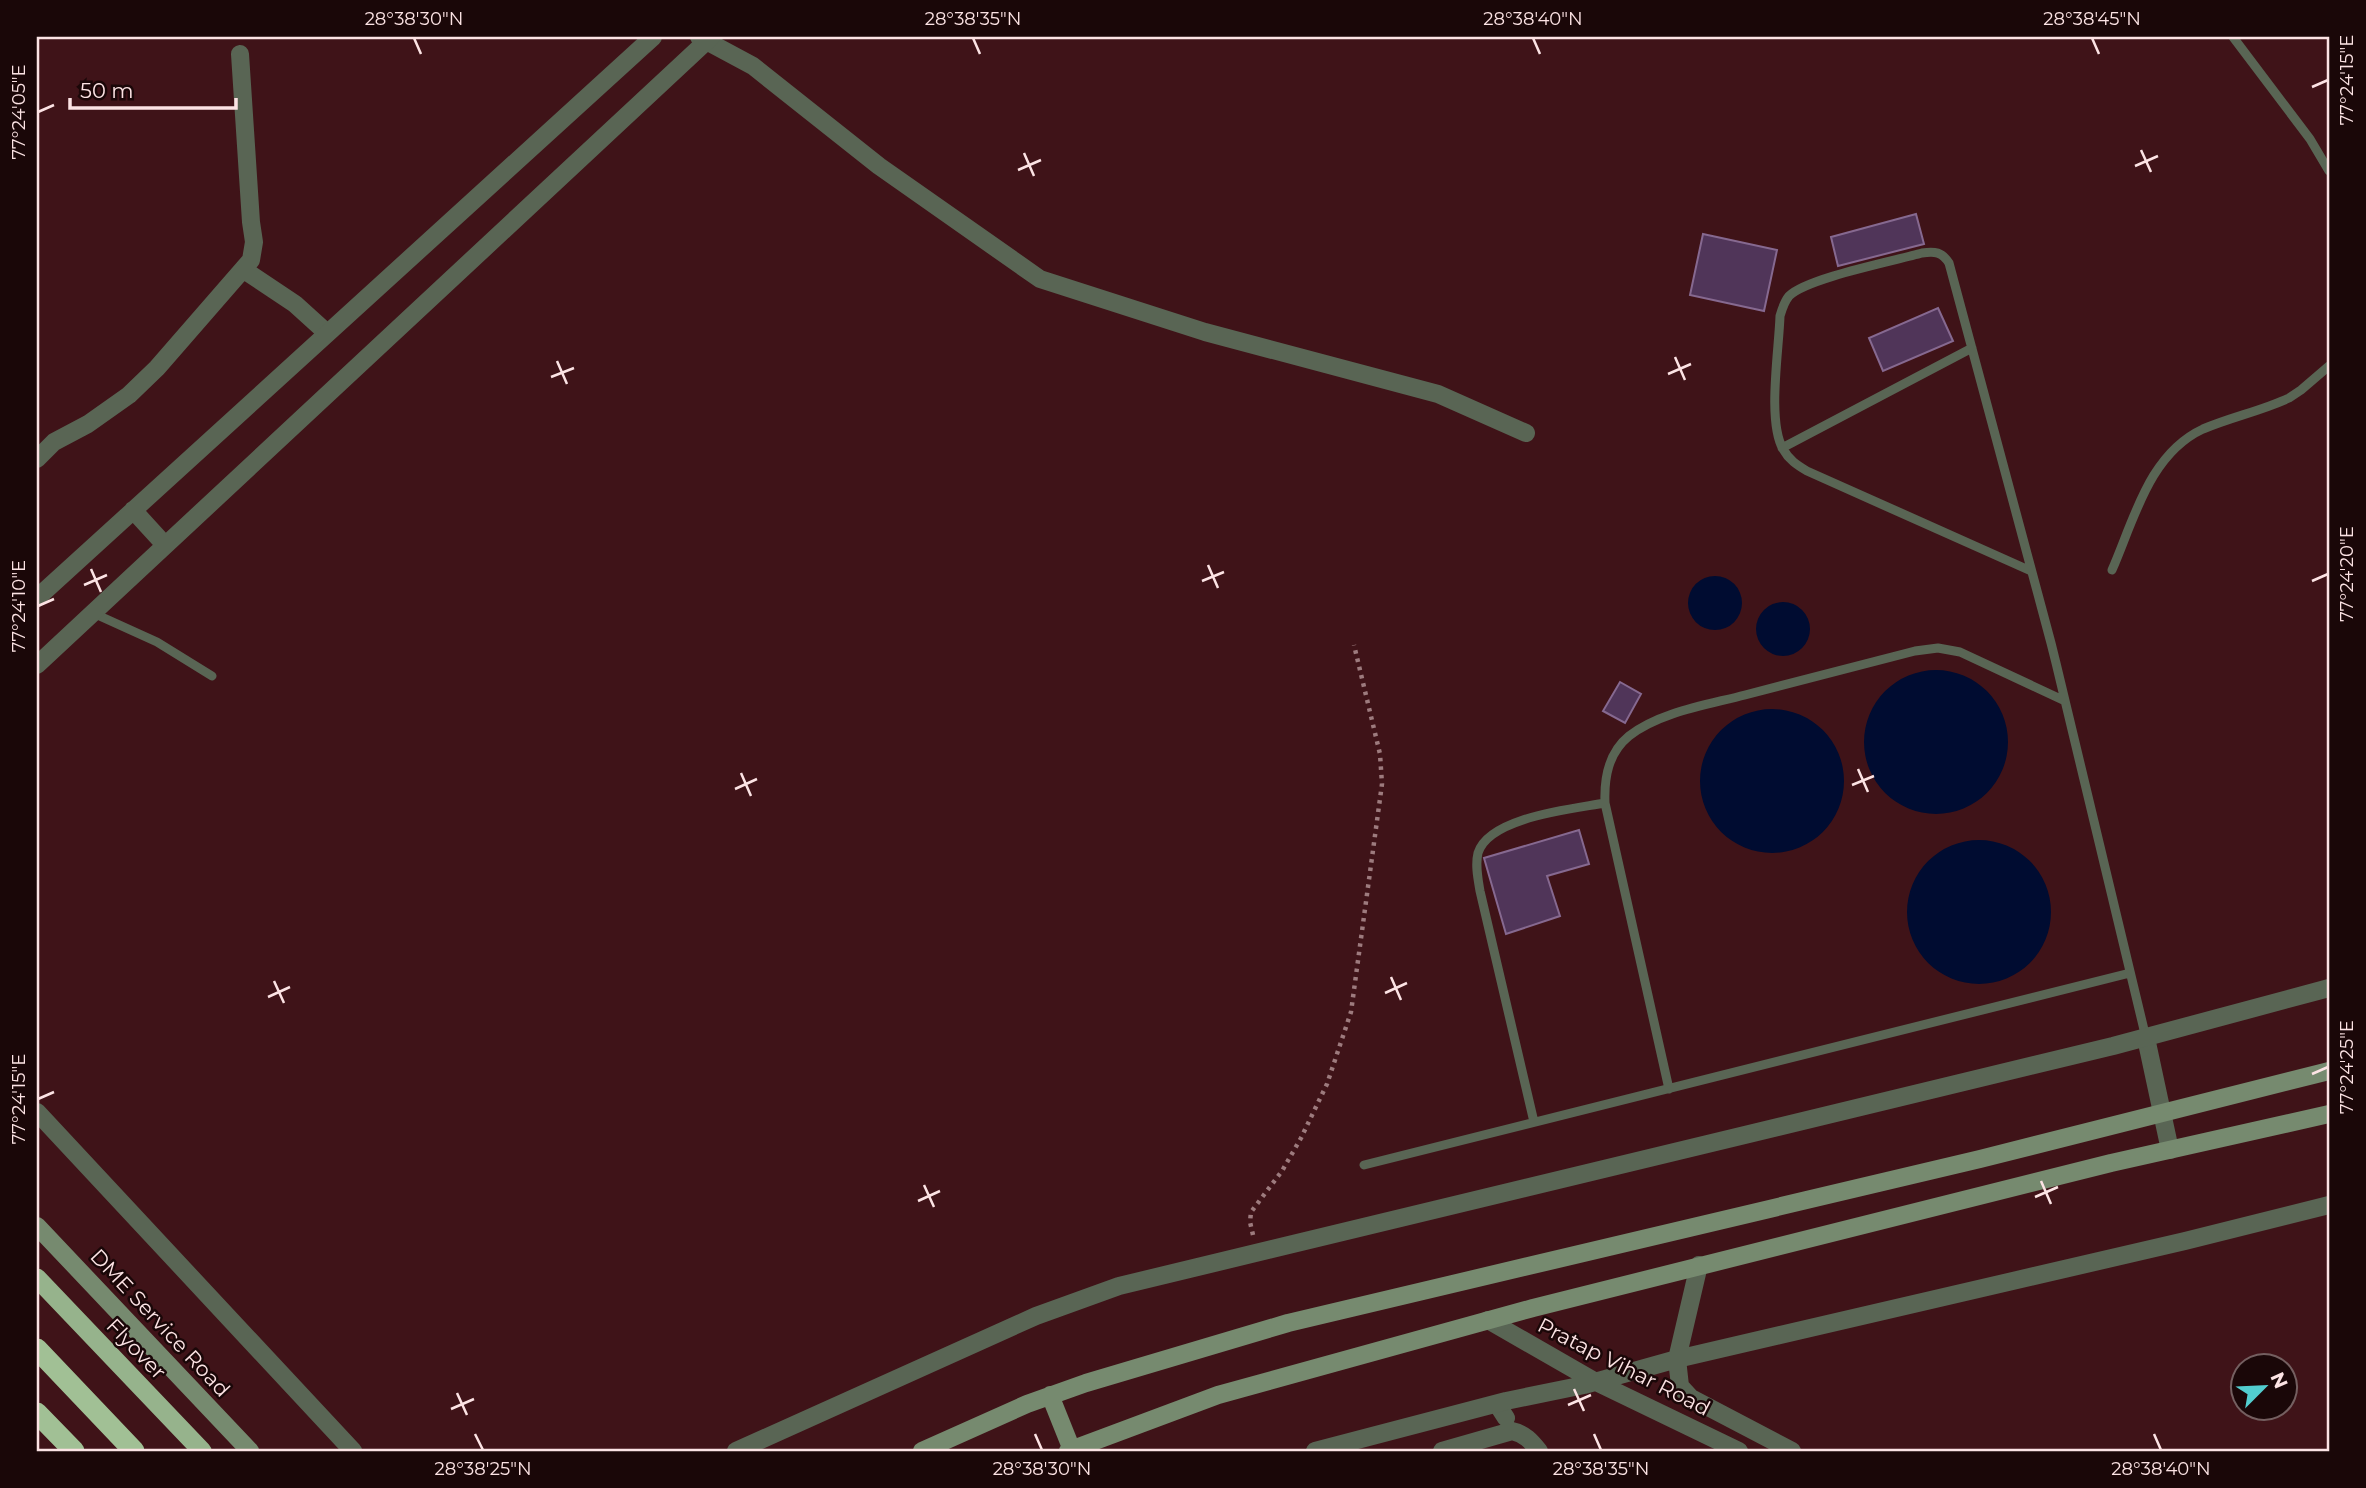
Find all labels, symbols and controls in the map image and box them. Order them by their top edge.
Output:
text: 28°38'30"N [365,8,463,30]
text: 28°38'35"N [925,8,1021,30]
text: 28°38'40"N [1483,8,1583,30]
text: 28°38'45"N [2043,8,2141,30]
text: 77°24'15"E [2336,35,2358,125]
text: 77°24'05"E [8,64,30,160]
scale bar [70,66,236,110]
text: 50 m [80,78,134,103]
text: 77°24'20"E [2336,526,2358,622]
text: 77°24'10"E [8,560,30,652]
text: 77°24'25"E [2336,1020,2358,1114]
text: 77°24'15"E [8,1054,30,1144]
street label: DME Service Road [85,1244,235,1402]
street label: Pratap Vihar Road [1534,1312,1715,1421]
street label: Flyover [101,1313,171,1384]
north arrow [2230,1352,2300,1422]
text: N [2265,1369,2293,1392]
text: 28°38'25"N [434,1458,532,1480]
text: 28°38'30"N [993,1458,1091,1480]
text: 28°38'35"N [1553,1458,1649,1480]
text: 28°38'40"N [2111,1458,2211,1480]

